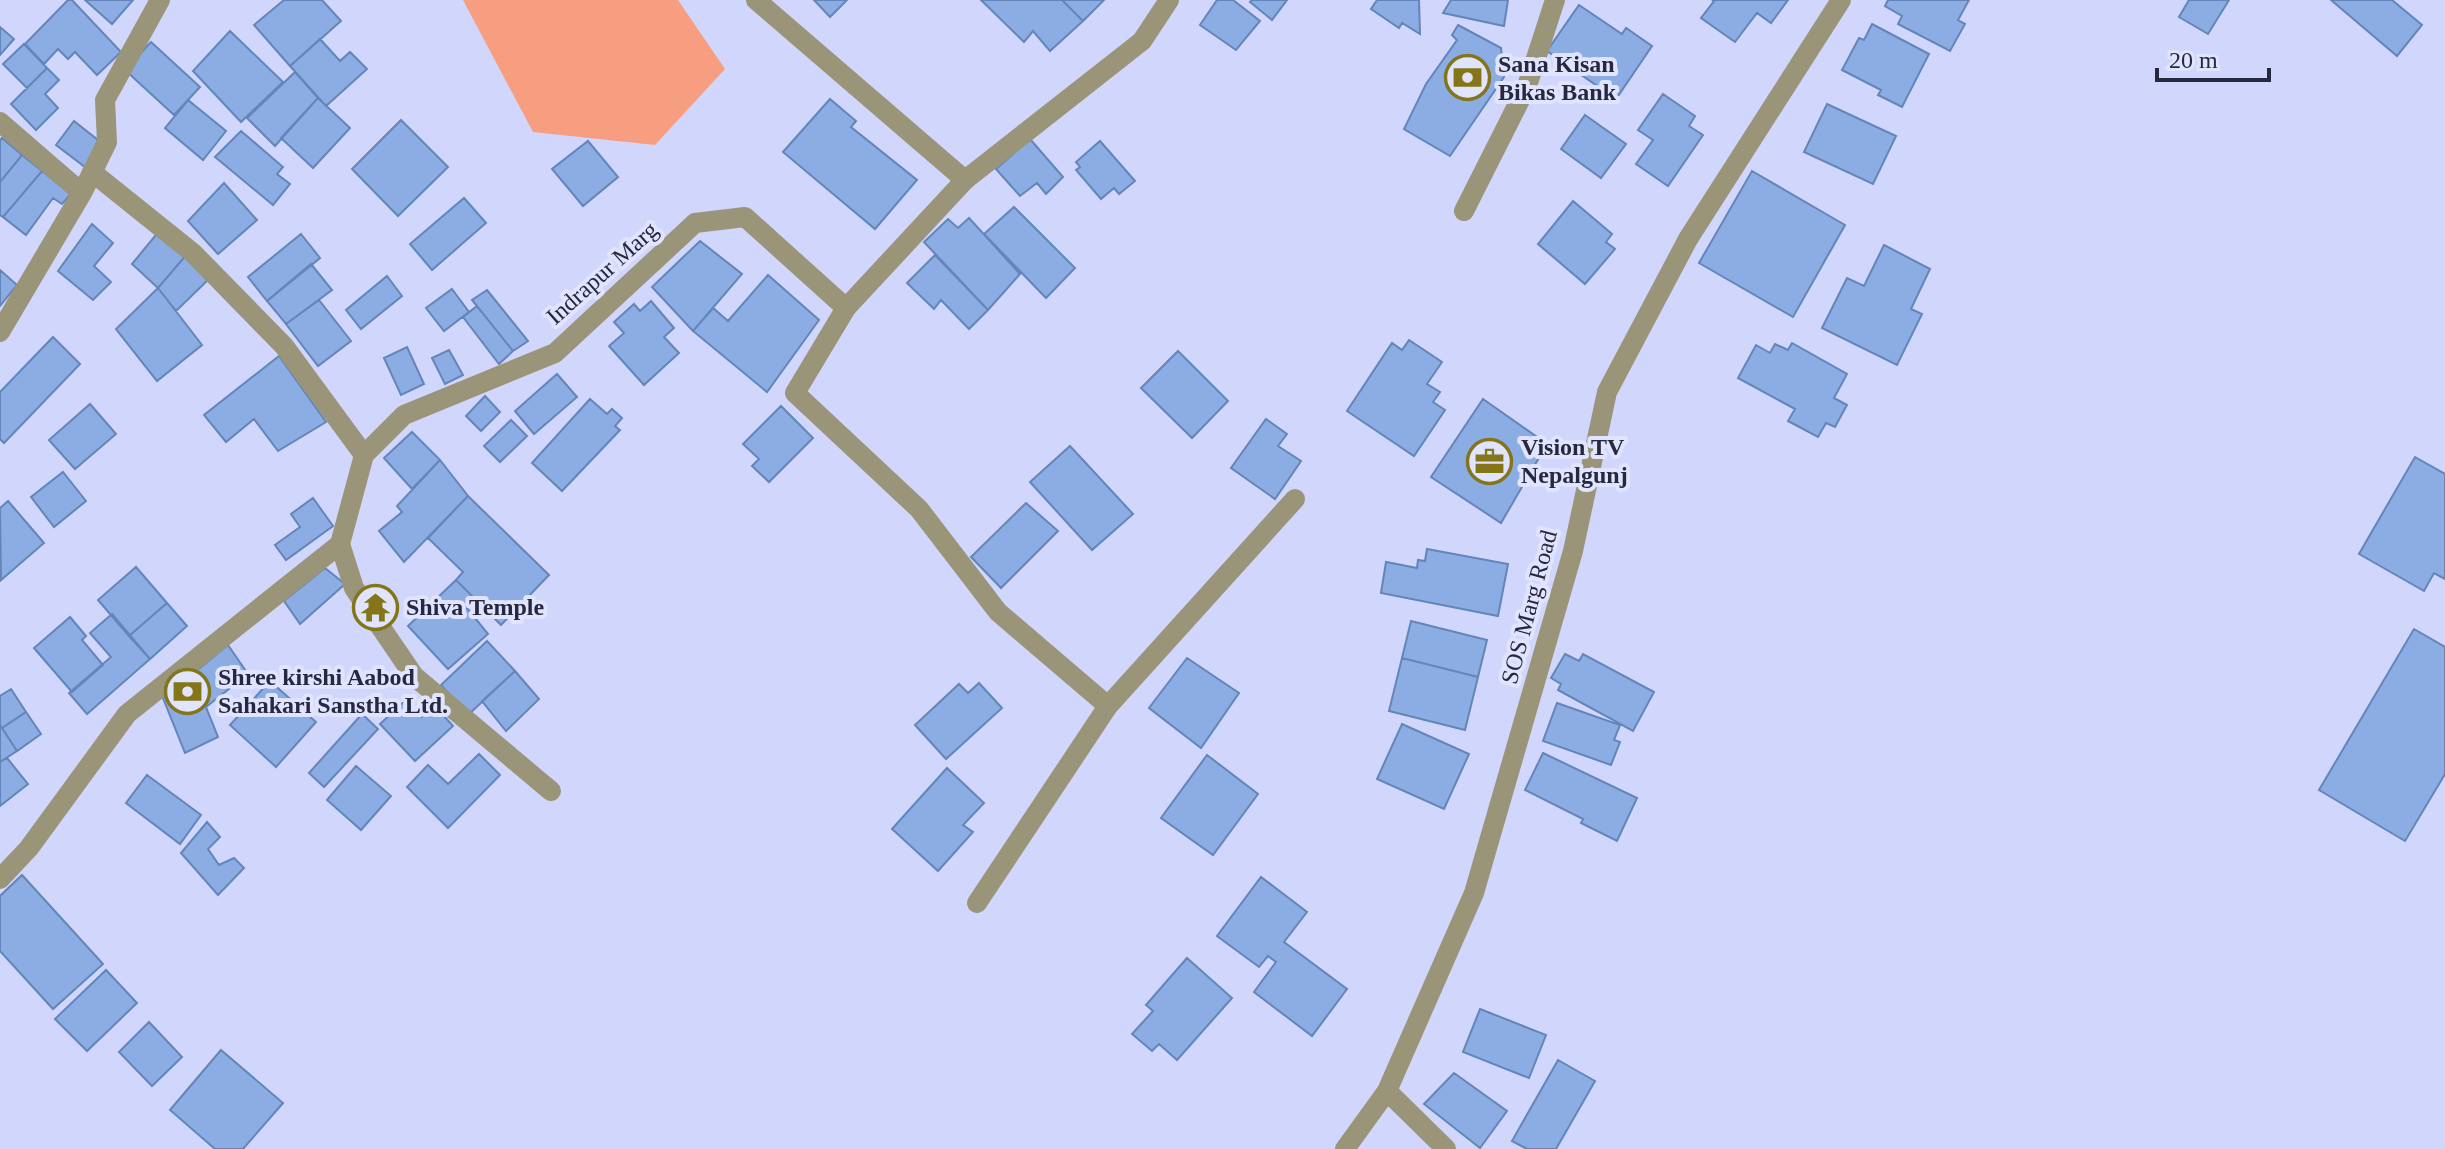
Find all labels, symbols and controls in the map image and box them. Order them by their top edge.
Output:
scale bar [2157,32,2269,82]
text: 20 m [2169,47,2218,73]
place label: Sana Kisan Bikas Bank [1498,51,1617,105]
bank icon: Sana Kisan Bikas Bank [1443,54,1491,102]
street label: Indrapur Marg [541,216,663,330]
place label: Vision TV Nepalgunj [1521,434,1628,488]
office icon: Vision TV Nepalgunj [1466,437,1514,485]
street label: SOS Marg Road [1496,527,1562,687]
temple icon: Shiva Temple [351,583,399,631]
place label: Shiva Temple [406,594,544,620]
place label: Shree kirshi Aabod Sahakari Sanstha Ltd. [218,664,448,718]
bank icon: Shree kirshi Aabod Sahakari Sanstha Ltd. [163,667,211,715]

